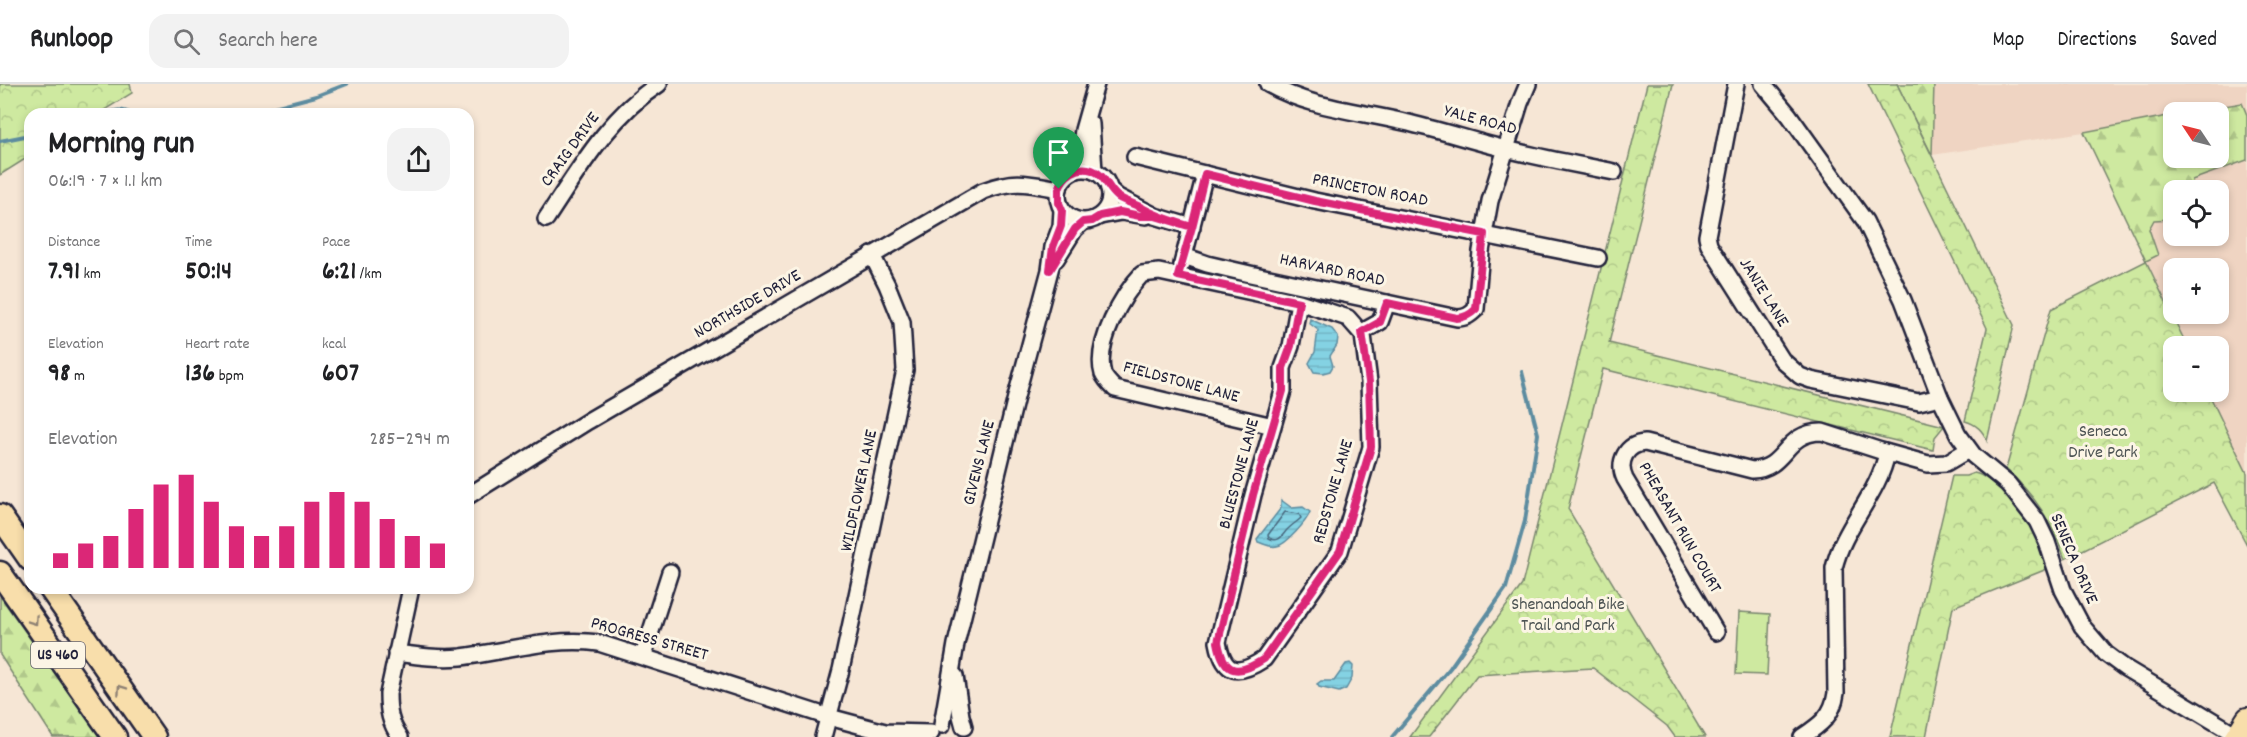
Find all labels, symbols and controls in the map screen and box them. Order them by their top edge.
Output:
search box [149,14,569,68]
text: Runloop [30,21,113,61]
icon: search [170,25,203,58]
text: Search here [218,26,318,57]
text: Map [1993,26,2024,56]
text: Directions [2057,26,2137,56]
text: Saved [2170,26,2217,56]
street label: YALE ROAD [1441,99,1519,143]
north arrow [2163,102,2229,168]
map controls [2163,102,2229,402]
street label: CRAIG DRIVE [535,108,607,192]
text: Morning run [48,122,195,169]
pin [1033,127,1084,189]
button: share [387,128,450,191]
icon: arrive [1042,136,1075,169]
text: 06:19 · 7 × 1.1 km [48,168,163,196]
street label: PRINCETON ROAD [1310,168,1430,214]
button: locate [2163,180,2229,246]
text: Distance [48,231,100,254]
text: Time [185,231,212,254]
text: Pace [322,231,350,254]
street label: HARVARD ROAD [1277,248,1387,294]
text: 7.91 [48,254,80,291]
text: 50:14 [185,254,232,291]
text: 6:21 [322,254,356,291]
street label: JANIE LANE [1732,254,1794,332]
button: + [2163,258,2229,324]
text: km [80,263,101,286]
text: /km [356,263,382,286]
street label: NORTHSIDE DRIVE [690,264,806,346]
text: Elevation [48,333,104,356]
text: Heart rate [185,333,250,356]
text: kcal [322,333,346,356]
button: − [2163,336,2229,402]
street label: FIELDSTONE LANE [1120,355,1242,411]
text: 98 [48,356,70,393]
text: 136 [185,356,215,393]
text: 607 [322,356,359,393]
text: m [70,365,85,388]
text: bpm [215,365,244,388]
street label: BLUESTONE LANE [1213,416,1267,532]
street label: GIVENS LANE [957,418,1003,508]
park label: Seneca Drive Park [2068,420,2138,466]
text: Elevation [48,426,118,454]
text: 285–294 m [370,426,450,454]
street label: WILDFLOWER LANE [835,428,885,554]
street label: REDSTONE LANE [1307,437,1361,547]
street label: PHEASANT RUN COURT [1631,458,1727,598]
street label: SENECA DRIVE [2043,510,2103,608]
park label: Shenandoah Bike Trail and Park [1511,593,1625,639]
street label: PROGRESS STREET [588,611,710,669]
one-way arrow [27,615,38,626]
road number: US 460 [31,642,85,668]
one-way arrow [117,685,128,696]

